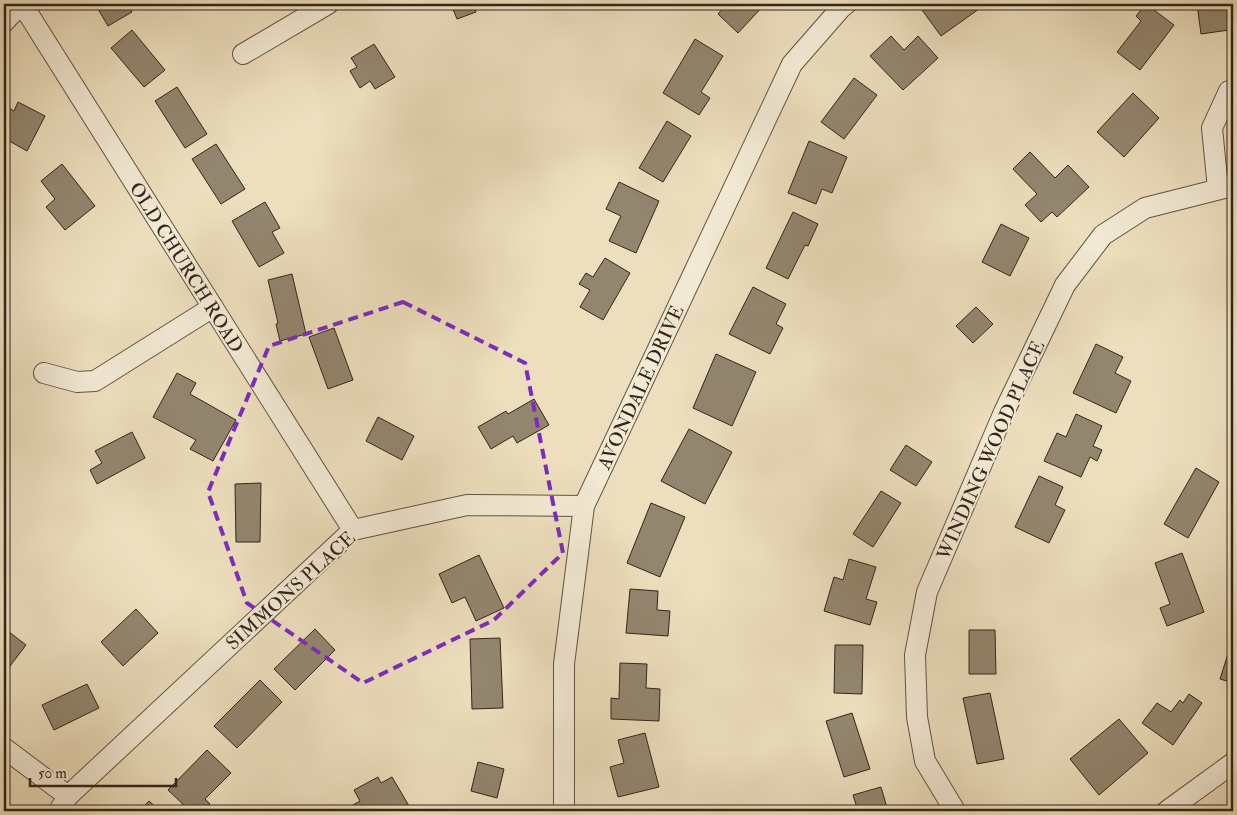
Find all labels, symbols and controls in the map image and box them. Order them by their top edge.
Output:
street label: OLD CHURCH ROAD [124,178,248,357]
street label: AVONDALE DRIVE [592,301,690,474]
street label: WINDING WOOD PLACE [931,337,1050,565]
street label: SIMMONS PLACE [221,526,361,655]
scale bar [30,755,176,787]
text: 50 m [38,764,67,783]

